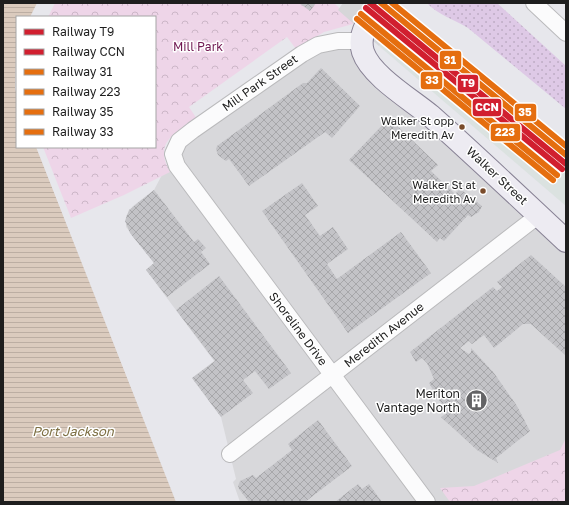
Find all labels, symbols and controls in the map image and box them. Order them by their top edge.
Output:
legend [16,16,156,148]
text: Railway T9 [52,24,114,39]
park label: Mill Park [173,39,223,54]
text: Railway CCN [52,44,125,59]
line badge: 31 [439,50,462,70]
street label: Mill Park Street [219,51,301,114]
text: 31 [444,53,457,66]
text: Railway 31 [52,64,113,79]
line badge: 33 [420,71,443,90]
text: 33 [425,73,439,86]
line badge: T9 [457,74,479,93]
text: T9 [461,76,475,89]
text: Railway 223 [52,84,120,99]
line badge: CCN [472,98,502,117]
text: CCN [475,100,499,113]
line badge: 35 [514,103,537,122]
text: Railway 35 [52,104,114,119]
text: 35 [518,105,532,118]
place label: Walker St opp Meredith Av [381,114,454,141]
marker: Walker St opp Meredith Av [457,122,467,132]
line badge: 223 [490,123,521,142]
text: Railway 33 [52,124,114,139]
text: 223 [495,125,515,138]
street label: Walker Street [464,143,531,208]
place label: Walker St at Meredith Av [412,178,476,205]
marker: Walker St at Meredith Av [478,186,488,196]
street label: Shoreline Drive [266,289,331,368]
street label: Meredith Avenue [341,299,427,370]
place label: Meriton Vantage North [376,386,460,415]
building icon: Meriton Vantage North [463,388,489,414]
water label: Port Jackson [32,423,115,439]

